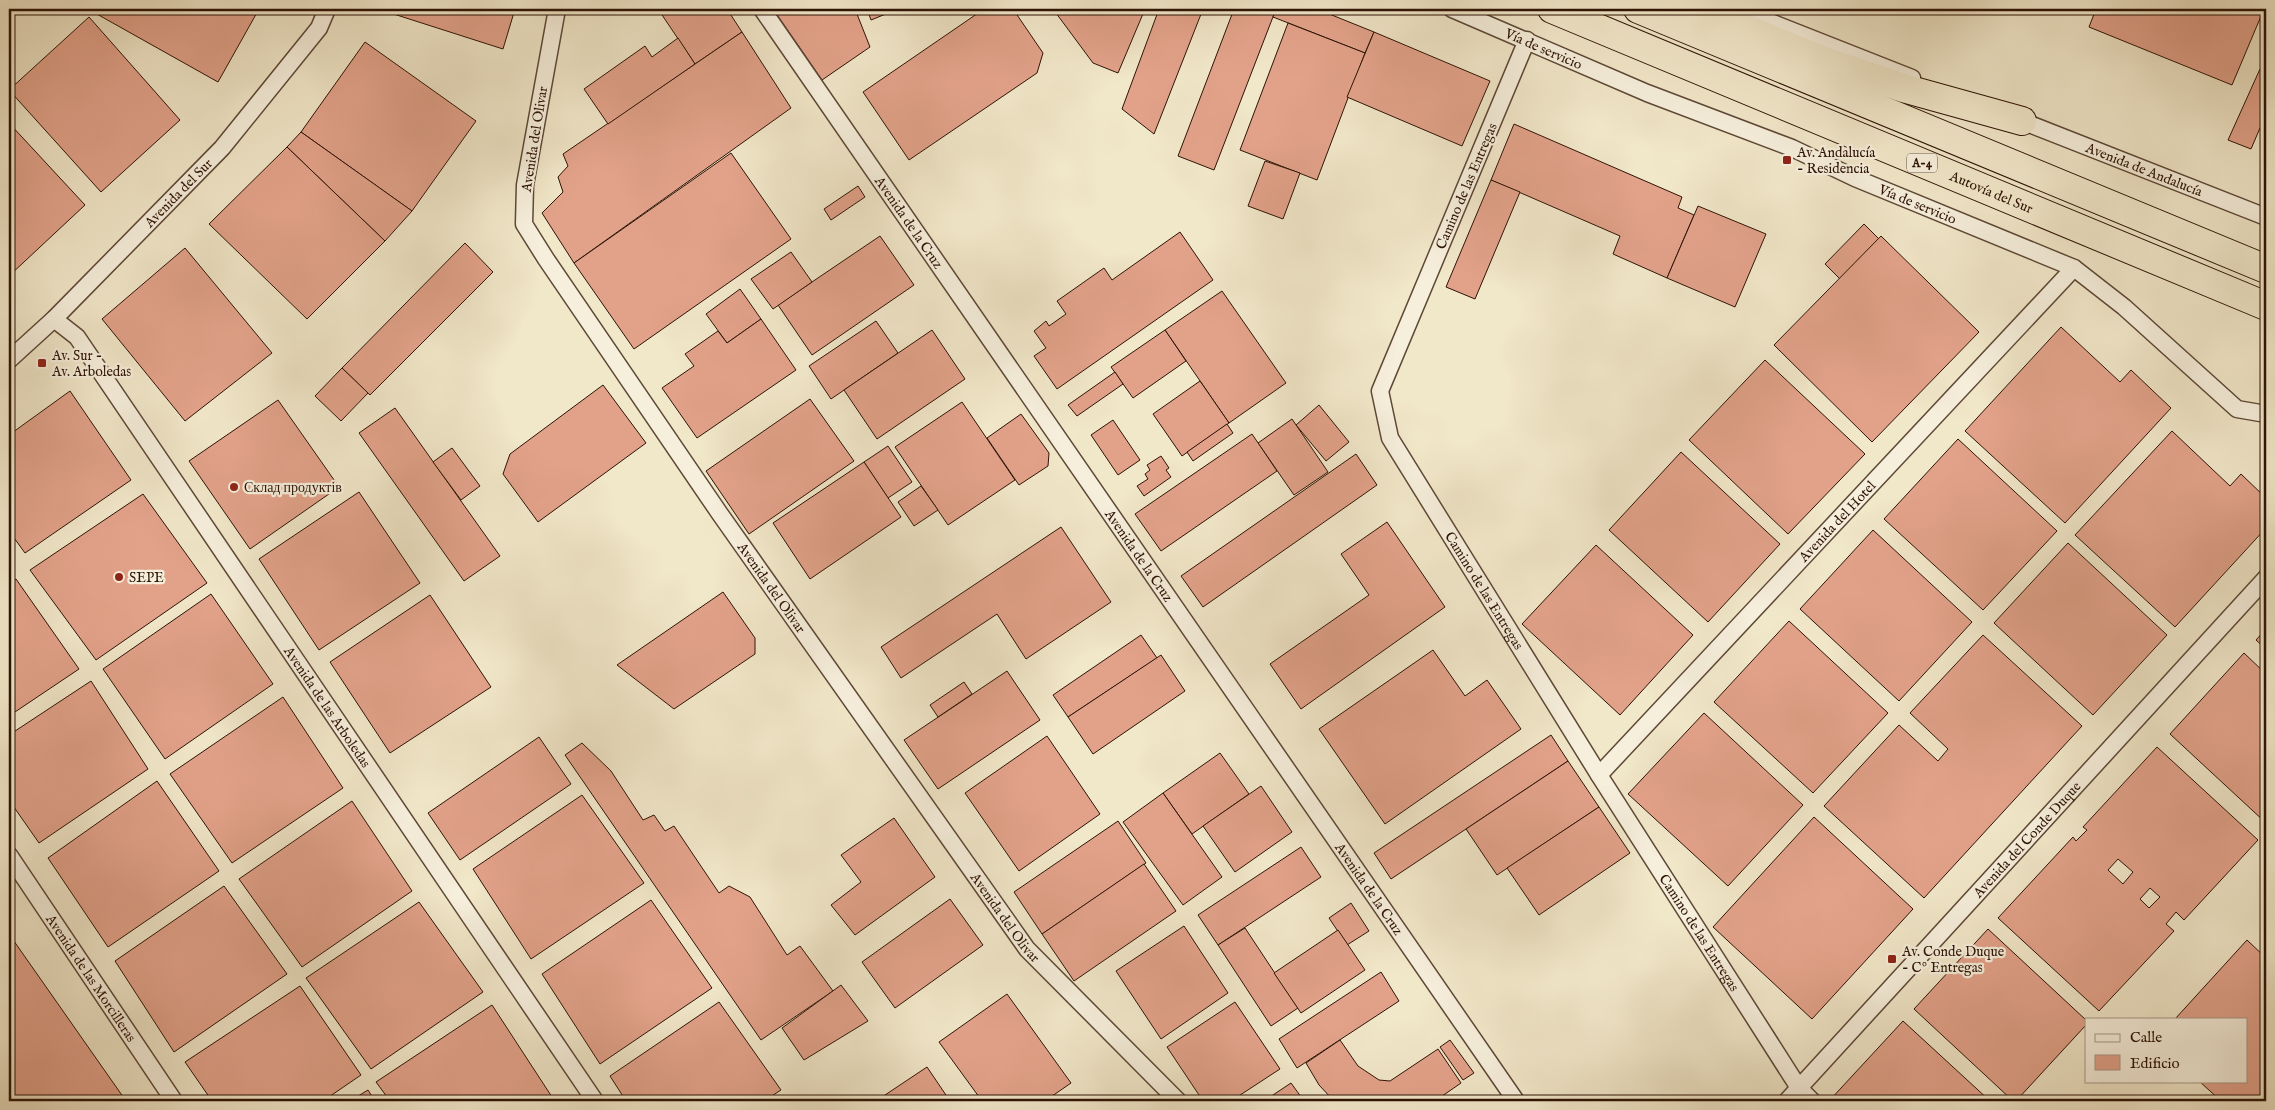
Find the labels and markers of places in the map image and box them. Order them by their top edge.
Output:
place label: Av. Andalucía - Residencia [1796,144,1876,178]
marker: Av. Andalucía - Residencia [1781,154,1793,166]
place label: Av. Sur - Av. Arboledas [51,347,131,381]
marker: Av. Sur - Av. Arboledas [36,357,48,369]
place label: Склад продуктів [244,479,342,497]
marker: Склад продуктів [228,481,240,493]
place label: SEPE [129,569,164,587]
marker: SEPE [113,571,125,583]
place label: Av. Conde Duque - Cº Entregas [1901,943,2005,977]
marker: Av. Conde Duque - Cº Entregas [1886,953,1898,965]

